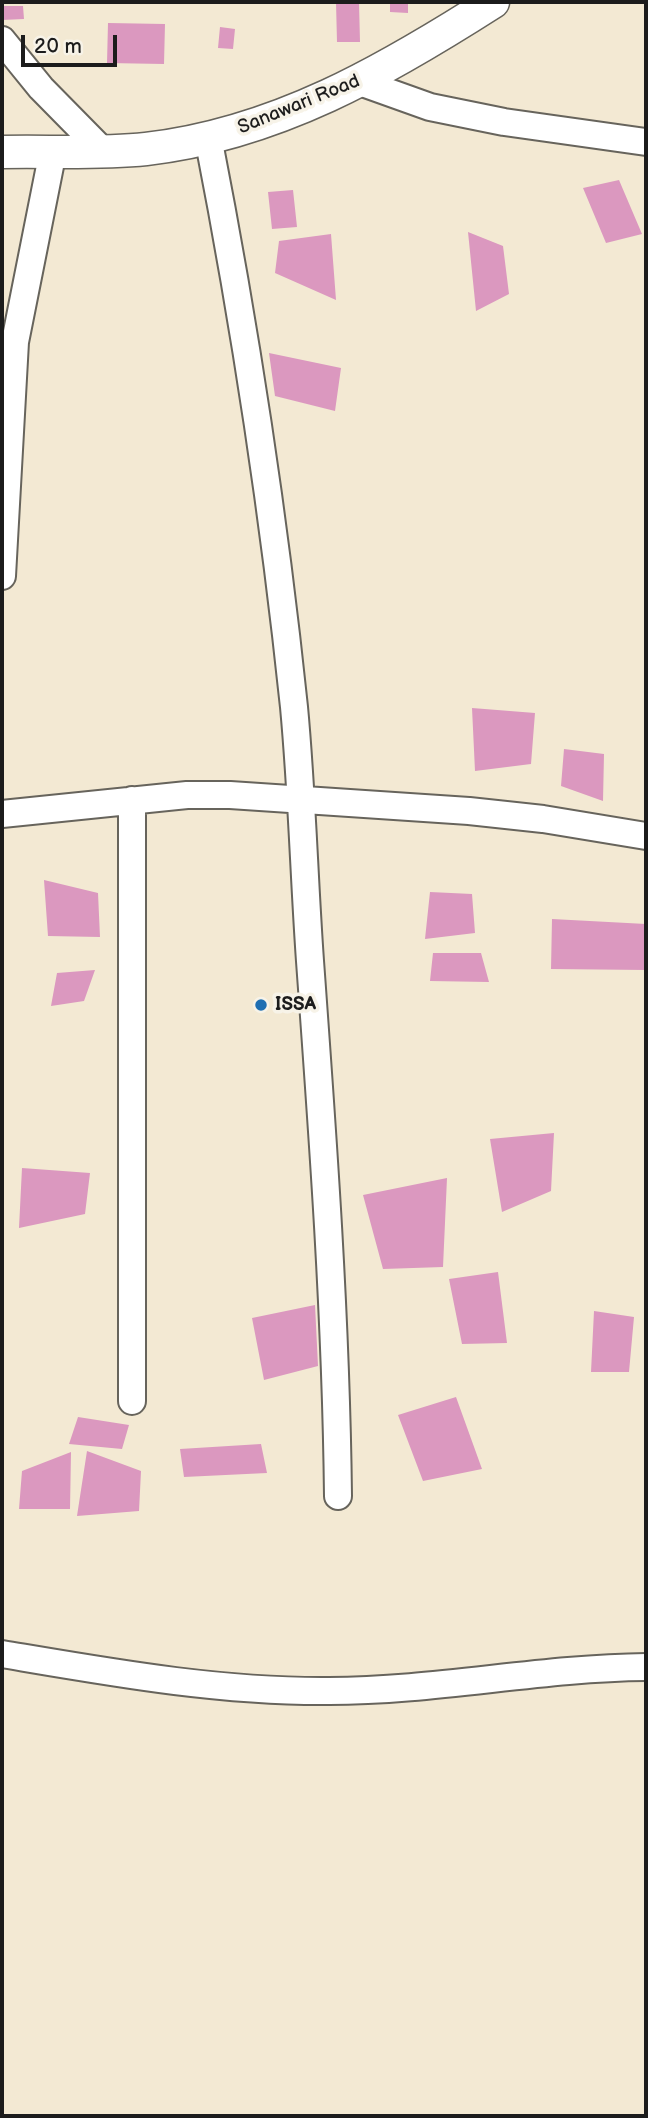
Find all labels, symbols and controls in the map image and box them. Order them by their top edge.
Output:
scale bar [24,21,121,65]
text: 20 m [34,34,82,59]
street label: Sanawari Road [235,70,363,140]
place label: ISSA [275,994,316,1016]
marker: ISSA [253,997,269,1013]

